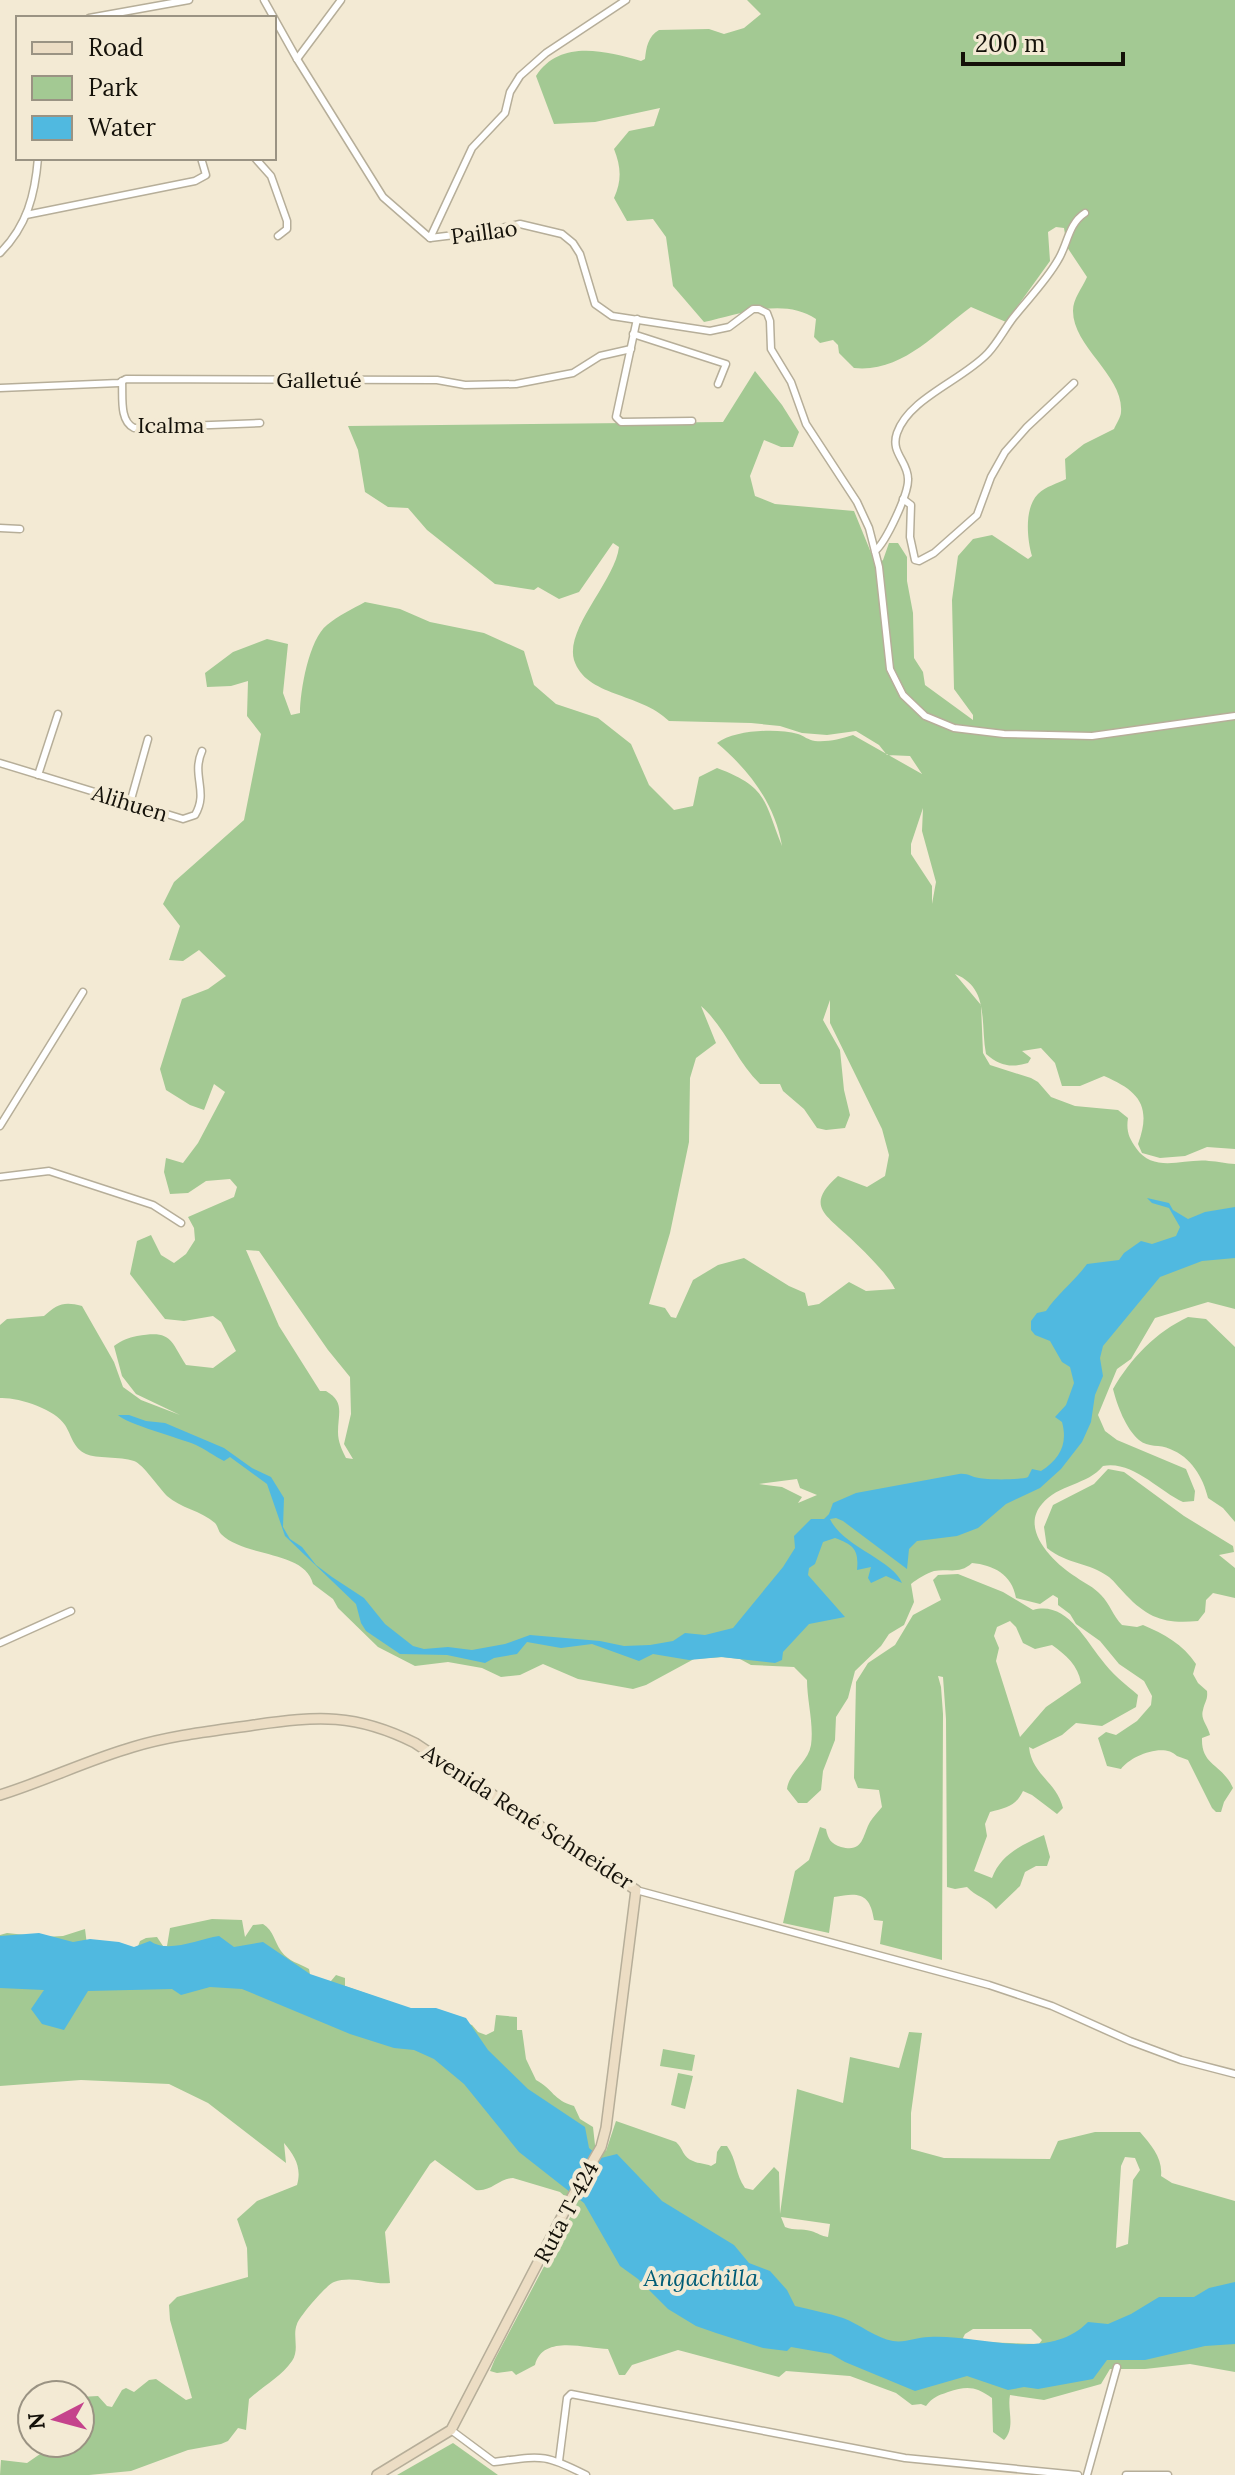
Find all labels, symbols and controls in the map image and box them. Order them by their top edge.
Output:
legend [16,16,276,160]
scale bar [963,16,1123,66]
text: 200 m [975,28,1045,59]
text: Road [88,32,144,63]
text: Park [88,72,138,103]
text: Water [88,112,156,143]
street label: Paillao [449,213,519,251]
street label: Galletué [276,366,362,394]
street label: Icalma [138,411,204,439]
street label: Alihuen [88,778,171,828]
street label: Avenida René Schneider [416,1738,639,1896]
street label: Ruta T-424 [528,2156,605,2268]
water label: Angachilla [643,2262,759,2293]
north arrow [16,2379,96,2459]
text: N [21,2411,51,2431]

